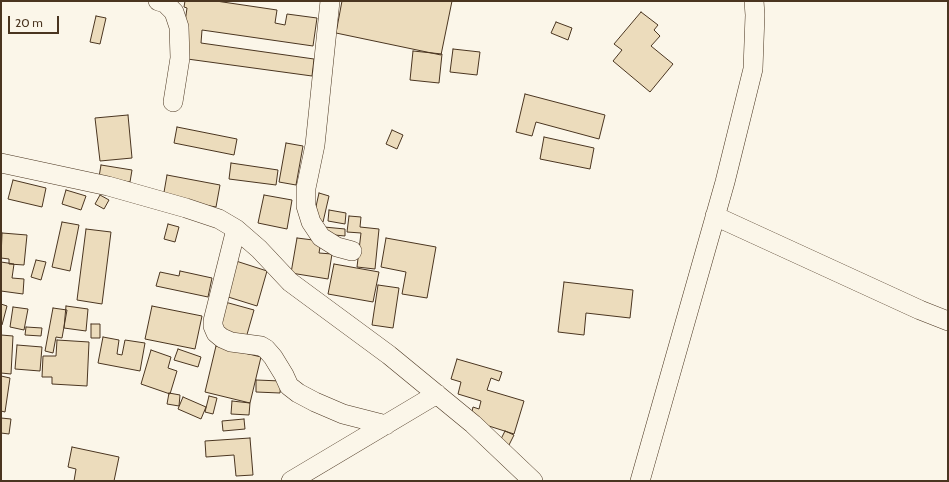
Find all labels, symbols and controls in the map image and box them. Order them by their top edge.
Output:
scale bar [10,8,61,34]
text: 20 m [15,15,43,30]

